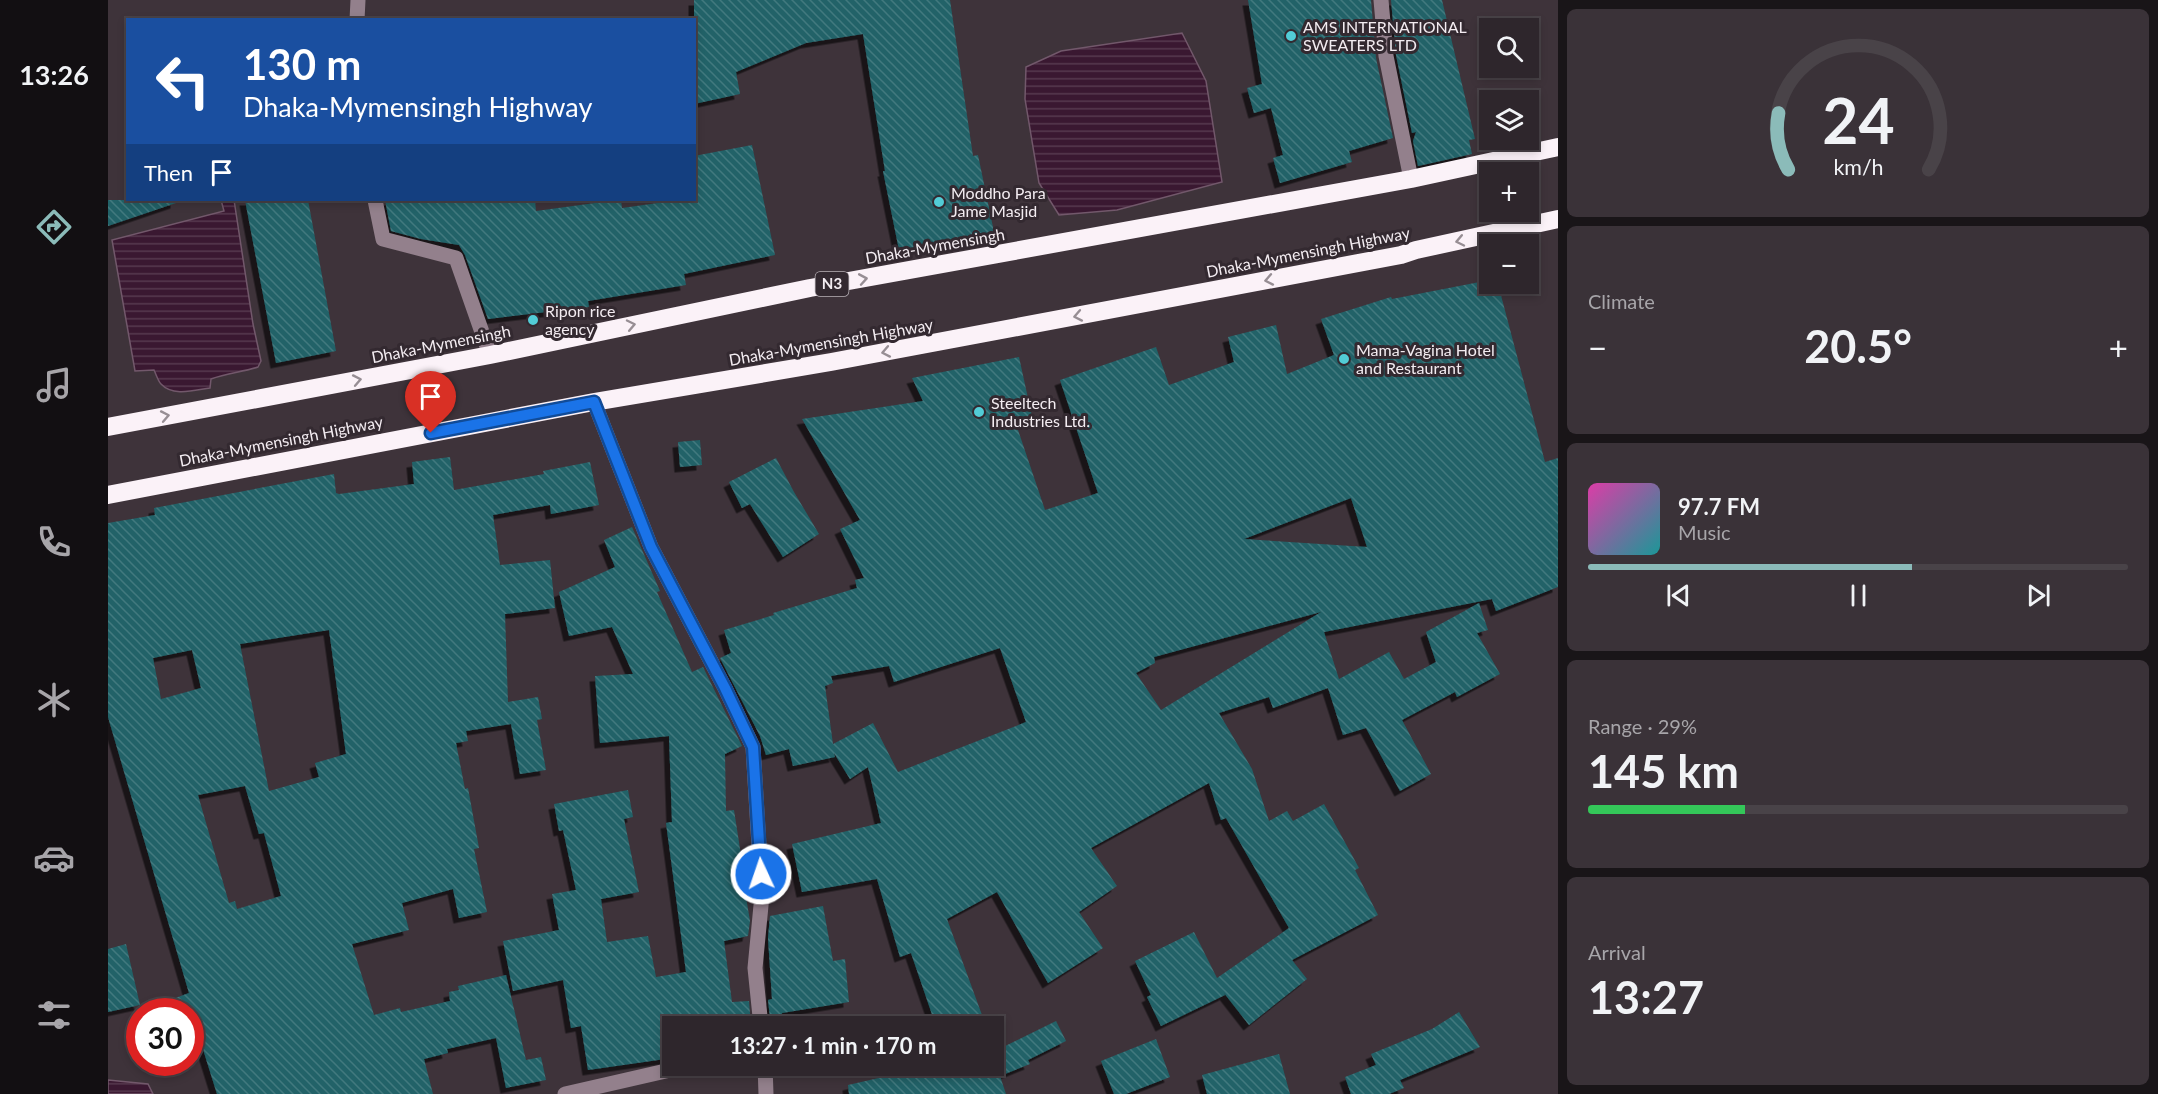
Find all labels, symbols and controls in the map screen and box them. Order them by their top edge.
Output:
place label: AMS INTERNATIONAL SWEATERS LTD [1303,17,1467,54]
map controls [1479,18,1539,294]
button: search [1479,18,1539,78]
marker: AMS INTERNATIONAL SWEATERS LTD [1284,29,1298,43]
text: 130 m [243,39,361,89]
icon: left [144,42,222,120]
text: 13:26 [19,58,89,91]
text: 24 [1822,82,1894,157]
text: Dhaka-Mymensingh Highway [243,90,592,123]
button: layers [1479,90,1539,150]
text: km/h [1833,154,1883,180]
icon: arrive [205,156,238,189]
text: Then [144,159,193,186]
button: + [1479,162,1539,222]
place label: Moddho Para Jame Masjid [951,183,1046,220]
marker: Moddho Para Jame Masjid [932,195,946,209]
icon: directions [33,206,75,248]
street label: Dhaka-Mymensingh Highway [1204,222,1412,281]
street label: Dhaka-Mymensingh [864,224,1006,267]
one-way arrow [1455,233,1465,246]
button: − [1479,234,1539,294]
road number: N3 [816,272,848,296]
one-way arrow [858,273,868,285]
one-way arrow [1265,273,1275,286]
text: Climate [1588,289,1655,313]
place label: Ripon rice agency [545,301,615,338]
one-way arrow [1073,309,1083,322]
marker: Ripon rice agency [526,313,540,327]
street label: Dhaka-Mymensingh Highway [727,314,935,369]
one-way arrow [625,319,635,332]
text: 20.5° [1804,319,1912,373]
street label: Dhaka-Mymensingh [370,321,512,366]
text: − [1588,327,1607,367]
text: + [2109,327,2128,367]
place label: Mama-Vagina Hotel and Restaurant [1356,340,1495,377]
one-way arrow [881,345,891,358]
marker: Mama-Vagina Hotel and Restaurant [1337,352,1351,366]
icon: music [33,364,75,406]
pin [405,371,456,433]
one-way arrow [352,374,362,387]
icon: arrive [414,380,447,413]
place label: Steeltech Industries Ltd. [991,393,1090,430]
marker: Steeltech Industries Ltd. [972,405,986,419]
one-way arrow [160,410,170,423]
street label: Dhaka-Mymensingh Highway [177,411,385,470]
text: 97.7 FM [1678,493,1760,520]
text: Music [1678,520,1731,544]
icon: phone [33,521,75,563]
icon: previous [1662,579,1695,612]
icon: pause [1842,579,1875,612]
icon: next [2022,579,2055,612]
icon: climate [33,679,75,721]
text: Range · 29% [1588,714,1697,738]
text: 145 km [1588,744,1739,798]
icon: car [33,837,75,879]
position arrow [729,842,793,906]
text: Arrival [1588,940,1646,964]
text: 13:27 [1588,970,1704,1024]
icon: filters [33,994,75,1036]
speed limit sign: 30 [126,998,204,1076]
text: 13:27 · 1 min · 170 m [730,1032,936,1059]

